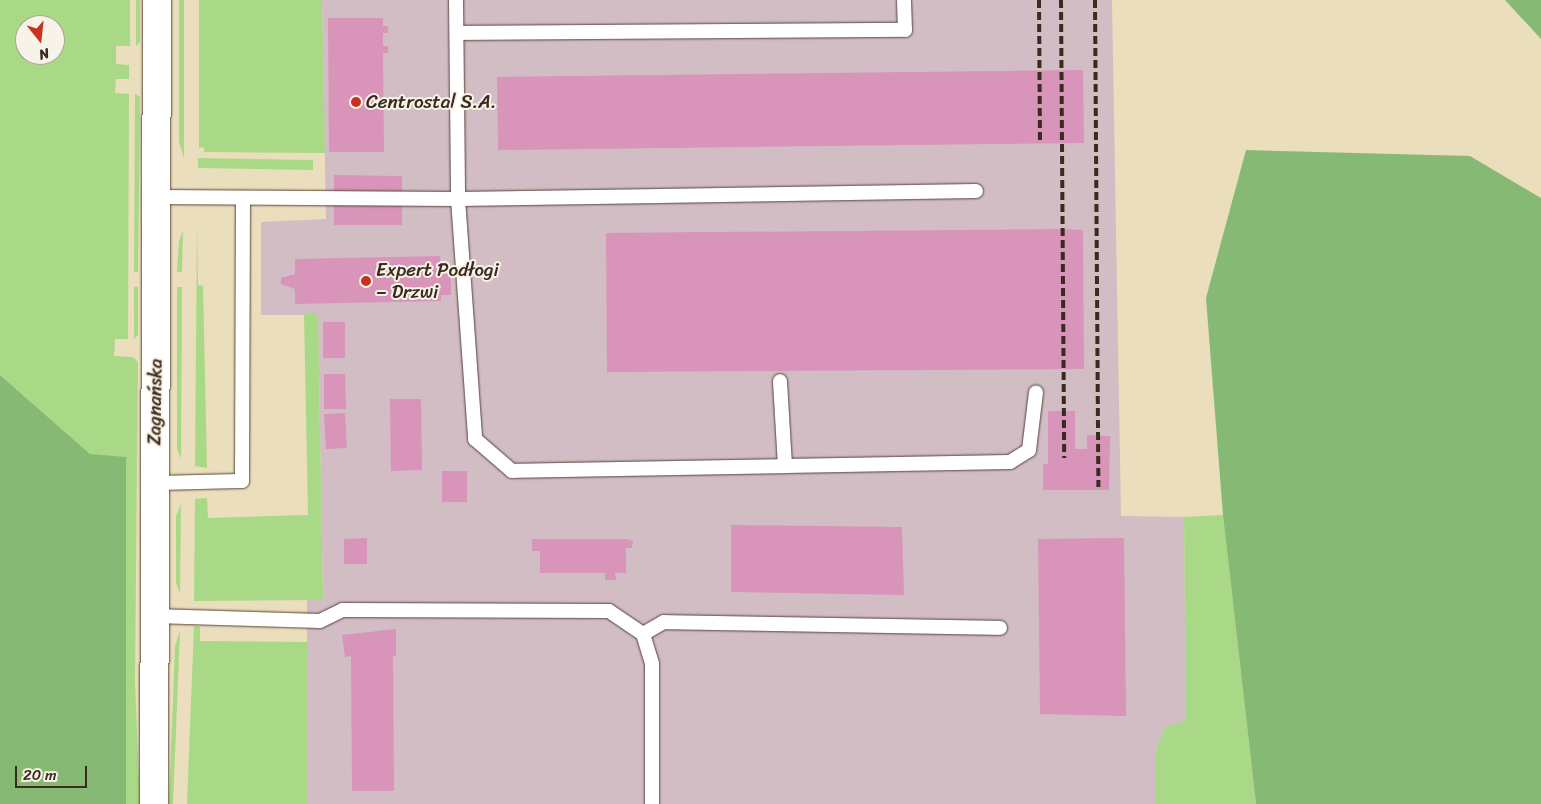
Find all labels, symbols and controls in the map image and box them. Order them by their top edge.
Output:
north arrow [15,15,65,65]
text: N [36,41,52,67]
place label: Centrostal S.A. [366,91,496,113]
marker: Centrostal S.A. [350,96,362,108]
place label: Expert Podłogi – Drzwi [376,259,499,303]
marker: Expert Podłogi – Drzwi [360,275,372,287]
street label: Zagnańska [143,358,167,446]
scale bar [18,756,90,788]
text: 20 m [23,762,57,788]

